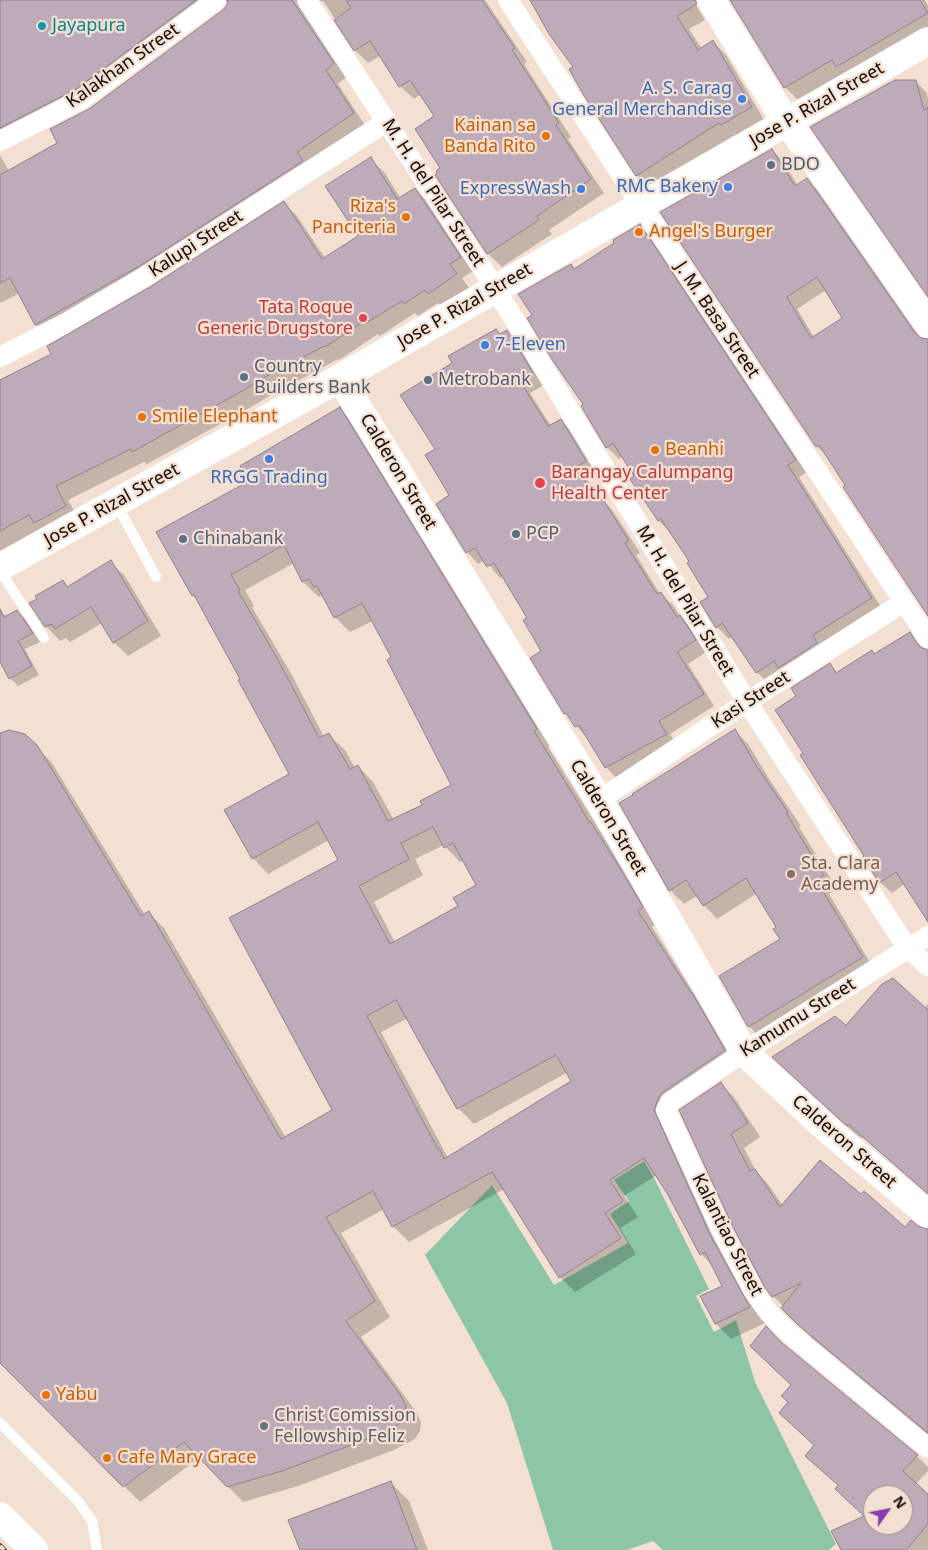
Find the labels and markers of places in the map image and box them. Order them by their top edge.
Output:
place label: Jayapura [52,15,126,37]
marker: Jayapura [36,20,48,32]
place label: A. S. Carag General Merchandise [552,78,732,120]
marker: A. S. Carag General Merchandise [736,93,748,105]
place label: Kainan sa Banda Rito [444,115,536,158]
marker: Kainan sa Banda Rito [540,130,552,142]
place label: BDO [781,154,820,176]
marker: BDO [765,159,777,171]
place label: RMC Bakery [616,176,718,198]
place label: ExpressWash [460,178,571,200]
marker: RMC Bakery [722,181,734,193]
marker: ExpressWash [575,183,587,195]
place label: Riza's Panciteria [312,196,396,238]
marker: Riza's Panciteria [400,211,412,223]
place label: Angel's Burger [649,221,773,243]
marker: Angel's Burger [633,226,645,238]
place label: Tata Roque Generic Drugstore [197,297,353,340]
marker: Tata Roque Generic Drugstore [357,312,369,324]
place label: 7-Eleven [495,334,566,356]
marker: 7-Eleven [479,339,491,351]
place label: Country Builders Bank [254,356,371,398]
place label: Metrobank [438,369,531,391]
marker: Country Builders Bank [238,371,250,383]
marker: Metrobank [422,374,434,386]
place label: Smile Elephant [152,406,278,428]
marker: Smile Elephant [136,411,148,423]
place label: Beanhi [665,439,724,461]
marker: Beanhi [649,444,661,456]
marker: RRGG Trading [263,453,275,465]
place label: Barangay Calumpang Health Center [551,462,734,504]
place label: RRGG Trading [210,467,328,489]
marker: Barangay Calumpang Health Center [533,476,547,490]
place label: PCP [526,523,559,545]
place label: Chinabank [193,528,283,550]
marker: PCP [510,528,522,540]
marker: Chinabank [177,533,189,545]
place label: Sta. Clara Academy [801,853,880,896]
marker: Sta. Clara Academy [785,868,797,880]
place label: Yabu [56,1384,98,1406]
marker: Yabu [40,1389,52,1401]
place label: Christ Comission Fellowship Feliz [274,1405,416,1448]
marker: Christ Comission Fellowship Feliz [258,1420,270,1432]
place label: Cafe Mary Grace [117,1447,256,1469]
marker: Cafe Mary Grace [101,1452,113,1464]

